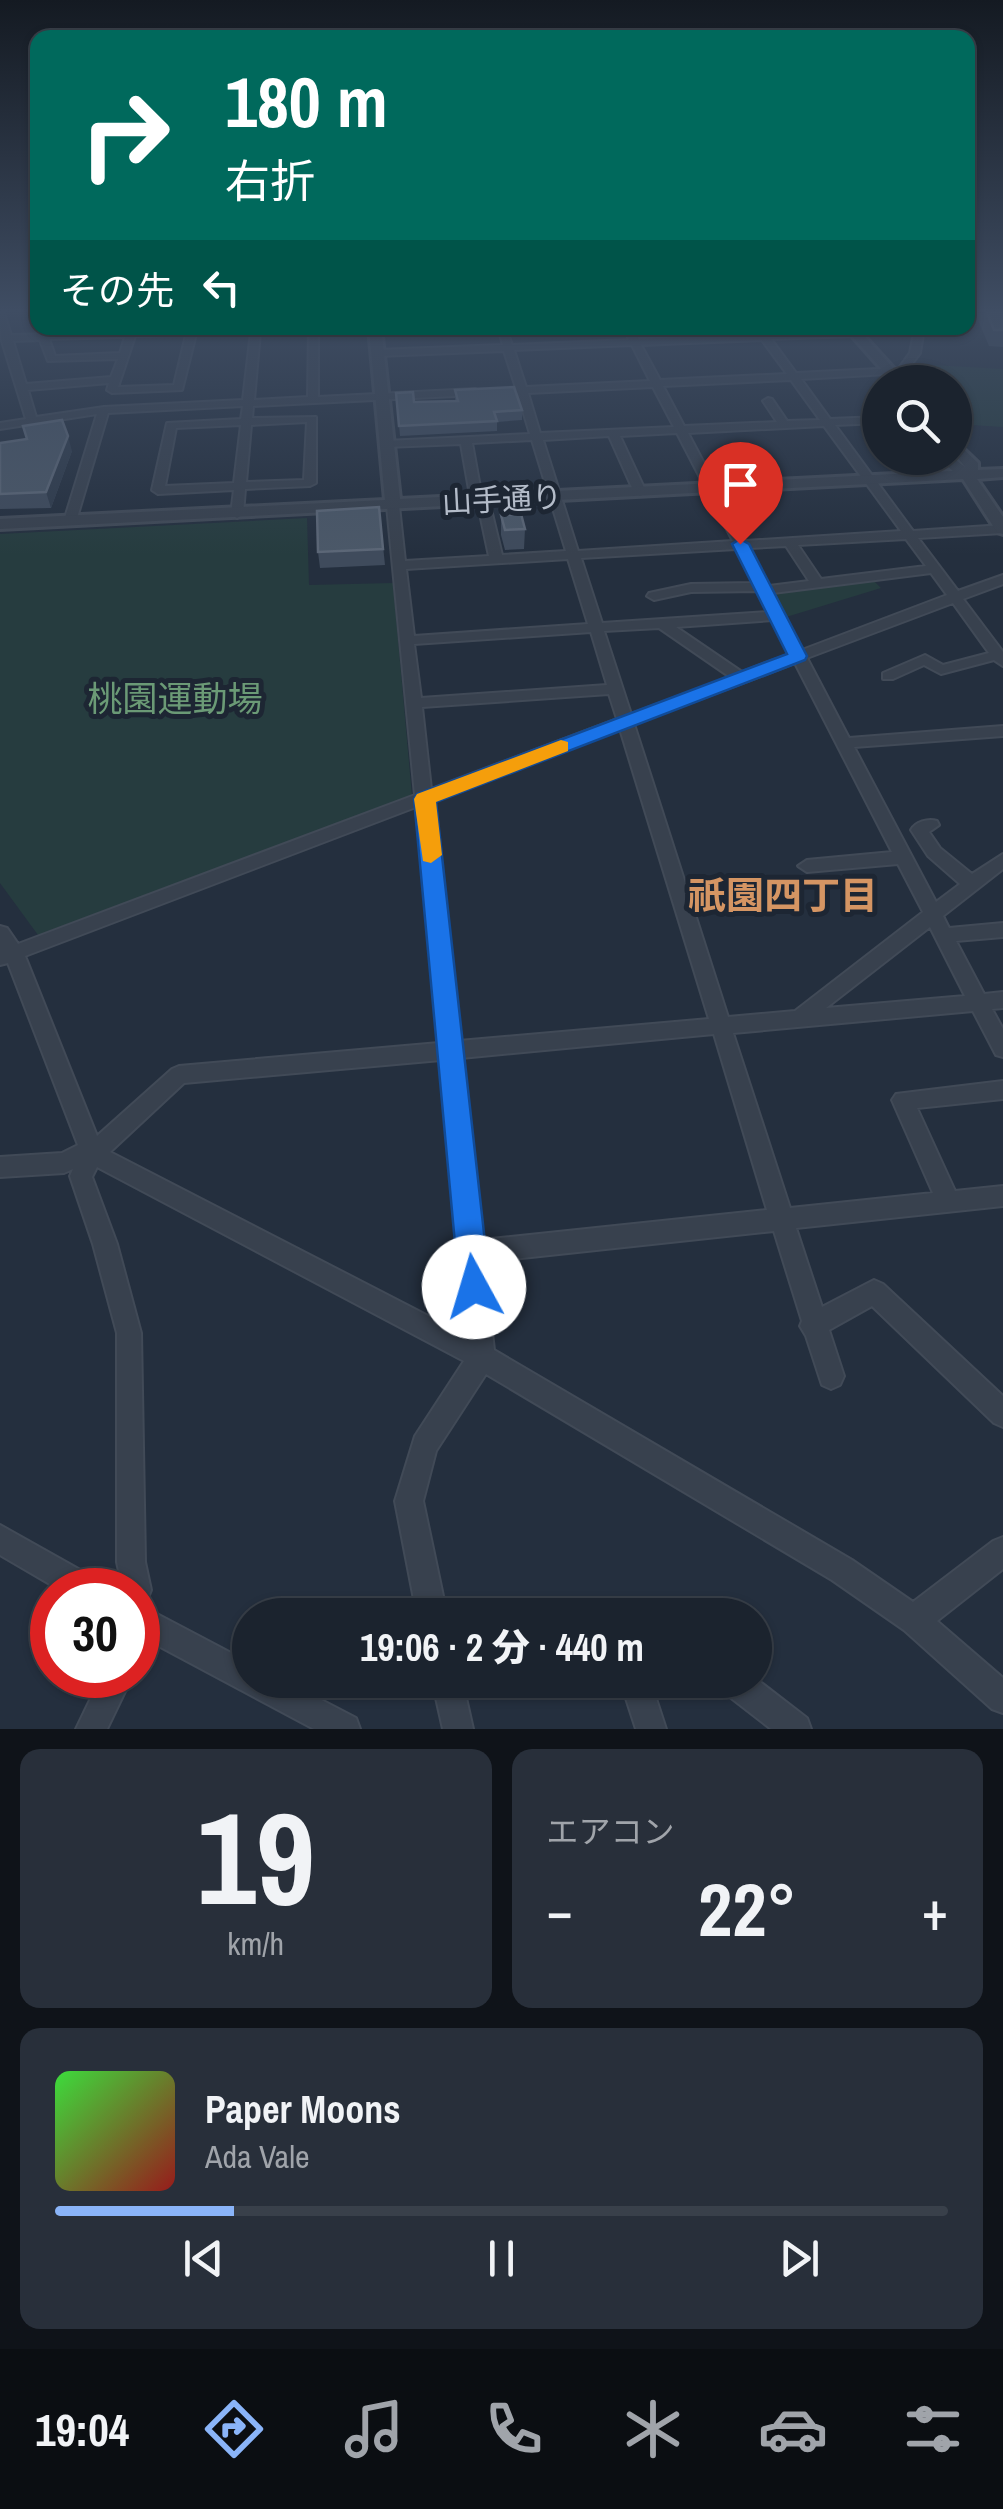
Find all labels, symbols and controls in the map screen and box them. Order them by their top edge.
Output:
text: 180 m [225,55,388,149]
icon: right [60,70,190,200]
text: 右折 [225,150,315,211]
icon: left [194,260,249,315]
text: その先 [60,265,174,316]
map controls [862,365,972,475]
button: search [862,365,972,475]
pin [698,442,783,545]
icon: arrive [713,457,768,512]
street label: 山手通り [441,476,563,522]
park label: 桃園運動場 [87,675,263,722]
district label: 祇園四丁目 [688,870,878,921]
position arrow [422,1235,526,1339]
speed limit sign: 30 [30,1568,160,1698]
text: 19:06 · 2 分 · 440 m [360,1622,644,1673]
text: 19 [196,1769,315,1945]
text: エアコン [547,1810,675,1853]
text: 22° [698,1858,796,1959]
text: − [547,1873,573,1947]
text: + [922,1873,948,1947]
text: km/h [227,1922,284,1965]
text: Paper Moons [205,2084,401,2135]
text: Ada Vale [205,2135,310,2178]
icon: previous [176,2231,231,2286]
icon: pause [474,2231,529,2286]
icon: next [772,2231,827,2286]
icon: directions [199,2394,269,2464]
icon: music [339,2394,409,2464]
icon: phone [479,2394,549,2464]
icon: climate [618,2394,688,2464]
icon: car [758,2394,828,2464]
icon: filters [898,2394,968,2464]
text: 19:04 [35,2399,129,2460]

